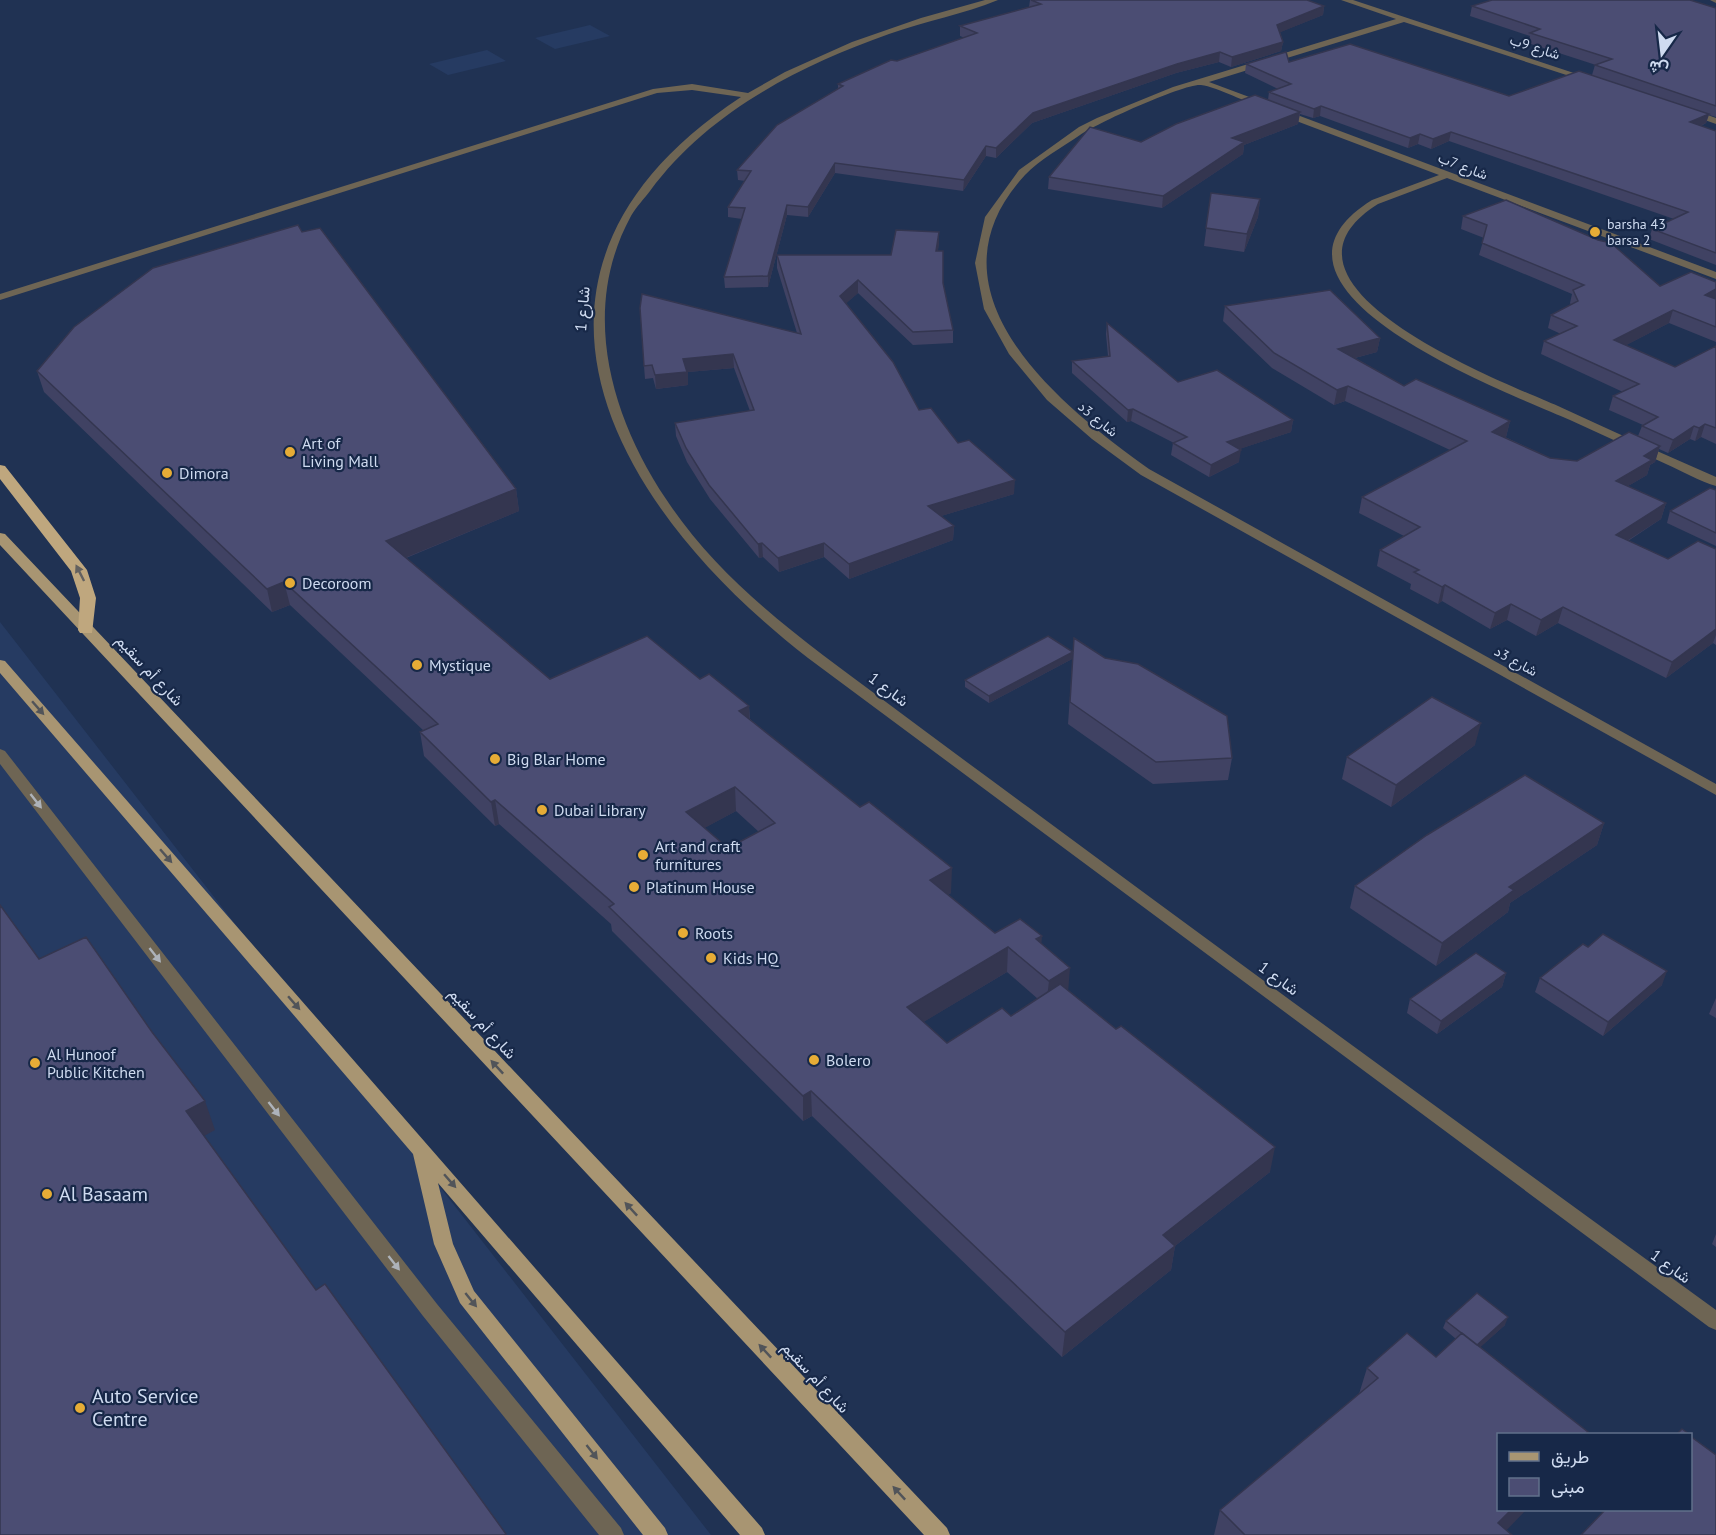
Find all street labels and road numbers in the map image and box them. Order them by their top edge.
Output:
street label: شارع 9ب [1507,30,1562,65]
street label: شارع 7ب [1435,148,1490,186]
street label: شارع 1 [570,286,596,333]
street label: شارع 3د [1073,397,1122,442]
street label: شارع أم سقيم [110,630,188,711]
street label: شارع 3د [1490,642,1541,682]
street label: شارع 1 [864,667,913,712]
street label: شارع 1 [1254,957,1303,1001]
street label: شارع أم سقيم [443,983,521,1064]
street label: شارع 1 [1646,1245,1695,1289]
street label: شارع أم سقيم [776,1337,854,1418]

